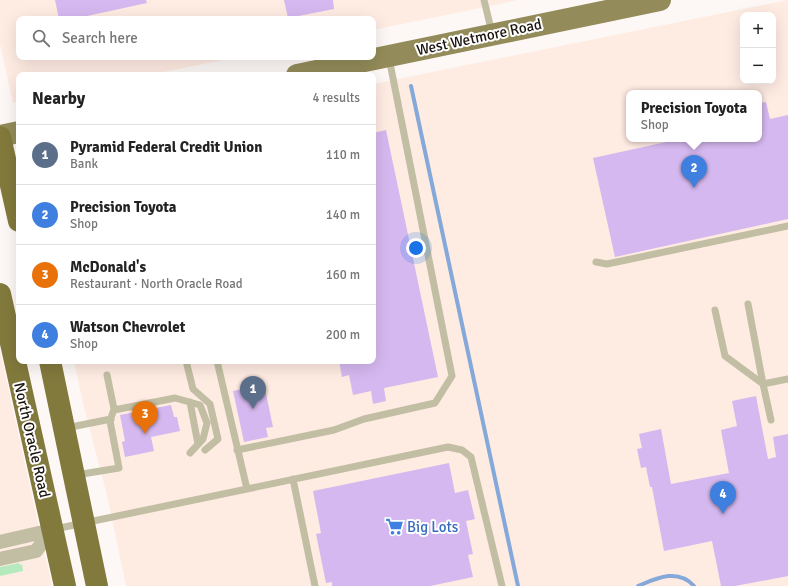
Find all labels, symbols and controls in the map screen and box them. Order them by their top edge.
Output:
map controls [740,12,776,84]
button: + [740,12,776,48]
street label: West Wetmore Road [415,15,543,59]
search box [16,16,376,60]
icon: search [30,27,52,49]
text: Search here [62,29,138,47]
button: − [740,48,776,84]
text: Nearby [32,88,85,109]
text: 4 results [312,90,360,106]
popup [626,90,762,142]
text: Precision Toyota [641,99,747,117]
text: Shop [641,117,669,133]
text: Pyramid Federal Credit Union [70,138,262,156]
text: 1 [41,147,49,163]
text: 110 m [326,147,360,163]
pin: 2 [681,155,707,188]
text: Bank [70,156,98,172]
text: Precision Toyota [70,198,177,216]
text: 2 [41,207,49,223]
text: 140 m [326,207,360,223]
text: Shop [70,216,98,232]
your location [406,238,426,258]
text: McDonald's [70,258,146,276]
text: 3 [41,267,49,283]
text: 160 m [326,267,360,283]
text: Restaurant · North Oracle Road [70,276,243,292]
text: Watson Chevrolet [70,318,185,336]
text: 4 [41,327,49,343]
text: 200 m [326,327,360,343]
text: Shop [70,336,98,352]
pin: 1 [240,376,266,409]
street label: North Oracle Road [10,381,54,499]
pin: 3 [132,401,158,434]
pin: 4 [710,481,736,514]
supermarket icon: Big Lots [384,517,404,537]
place label: Big Lots [407,518,459,536]

